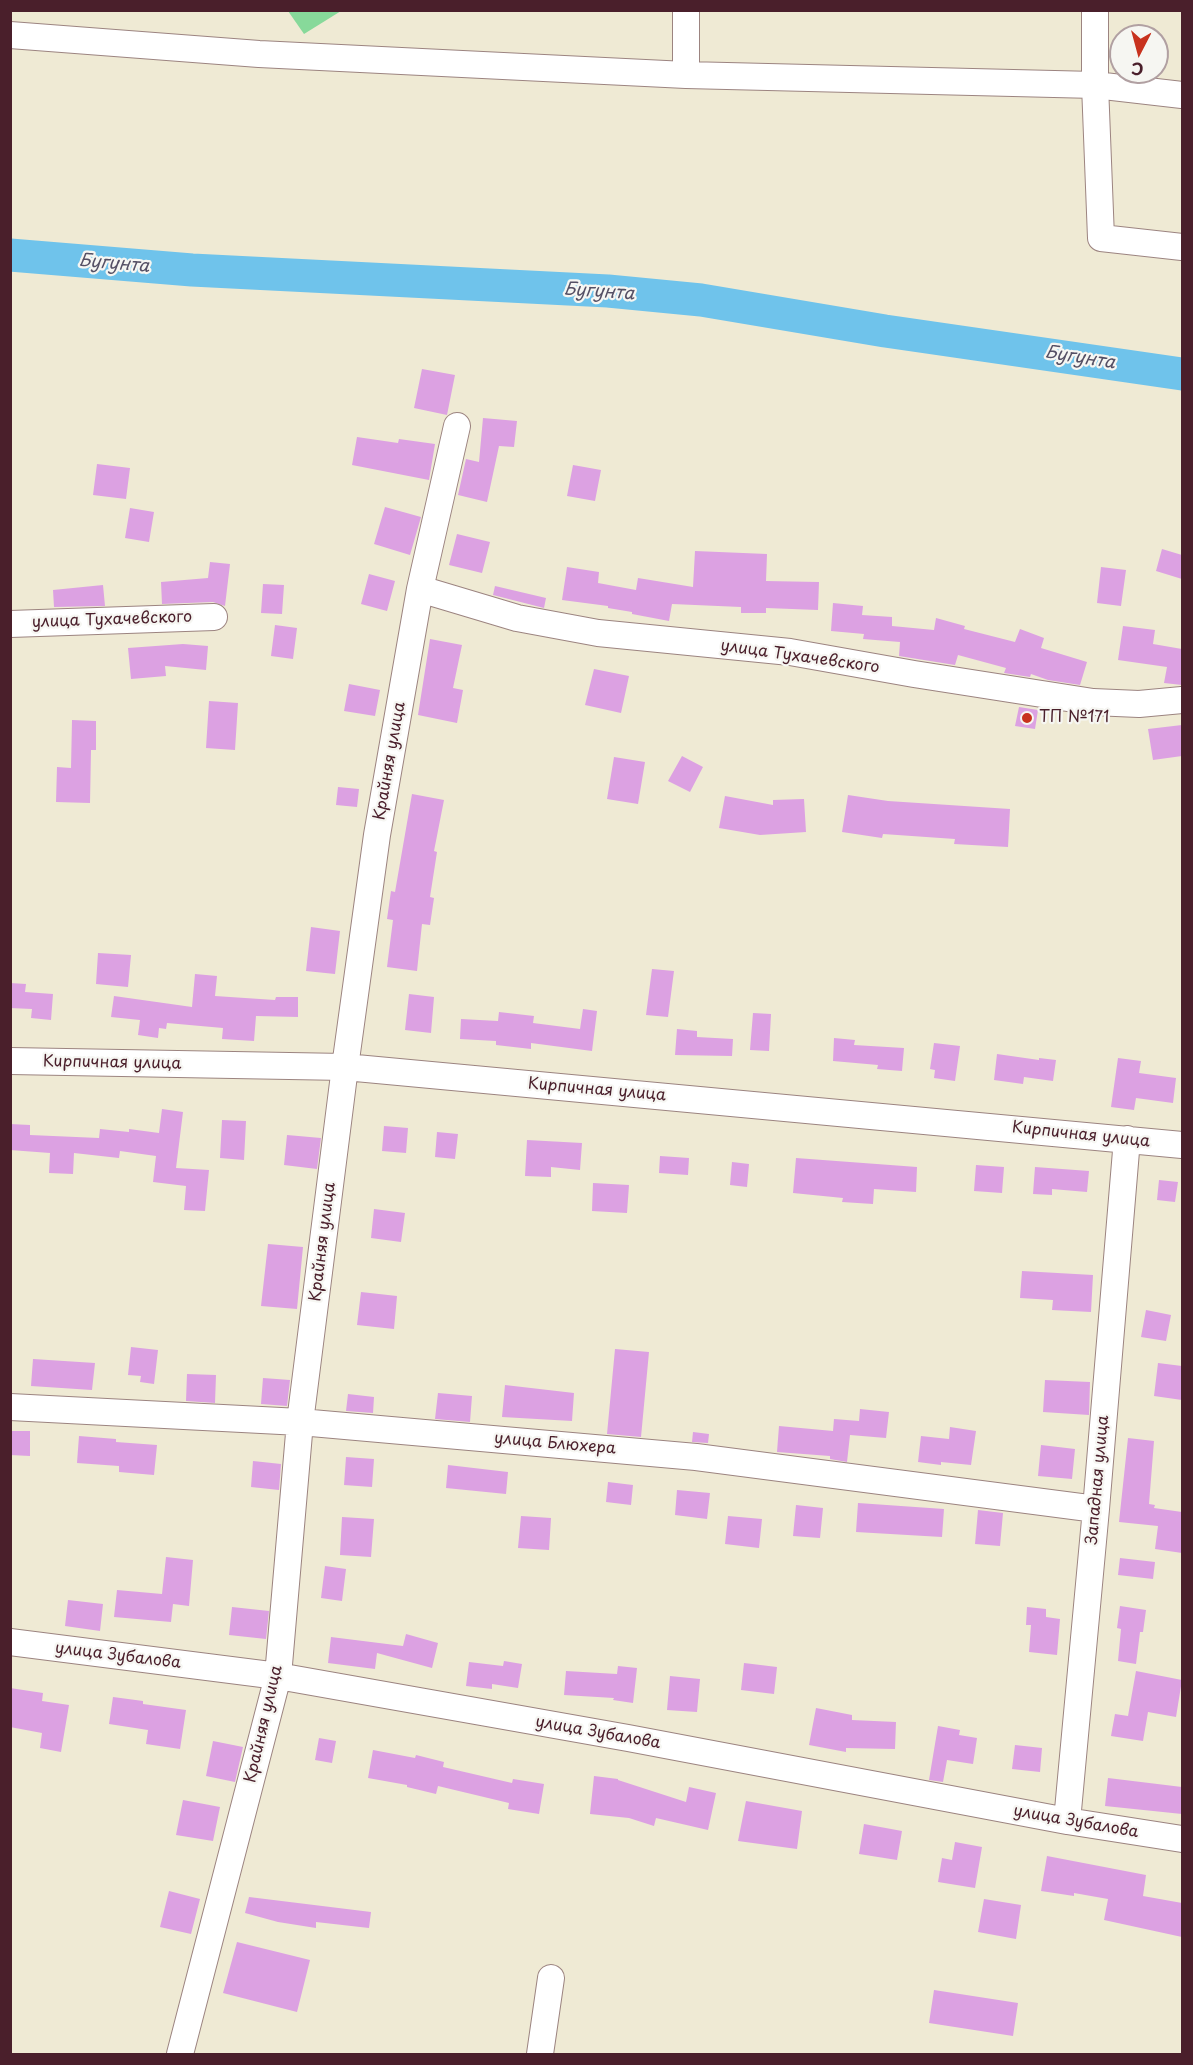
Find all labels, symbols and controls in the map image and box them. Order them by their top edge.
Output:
north arrow [1109,24,1169,84]
text: С [1130,57,1145,82]
water label: Бугунта [78,250,150,278]
water label: Бугунта [563,279,635,305]
water label: Бугунта [1043,342,1117,374]
street label: улица Тухачевского [32,608,192,632]
street label: улица Тухачевского [719,636,881,678]
street label: Крайняя улица [370,700,410,822]
place label: ТП №171 [1039,708,1109,728]
marker: ТП №171 [1020,711,1034,725]
street label: Кирпичная улица [43,1052,181,1074]
street label: Кирпичная улица [527,1074,667,1106]
street label: Кирпичная улица [1011,1118,1151,1152]
street label: Крайняя улица [306,1181,340,1303]
street label: Западная улица [1083,1414,1113,1546]
street label: улица Блюхера [493,1429,617,1459]
street label: улица Зубалова [54,1639,182,1673]
street label: Крайняя улица [241,1663,287,1785]
street label: улица Зубалова [534,1713,662,1753]
street label: улица Зубалова [1012,1802,1140,1842]

